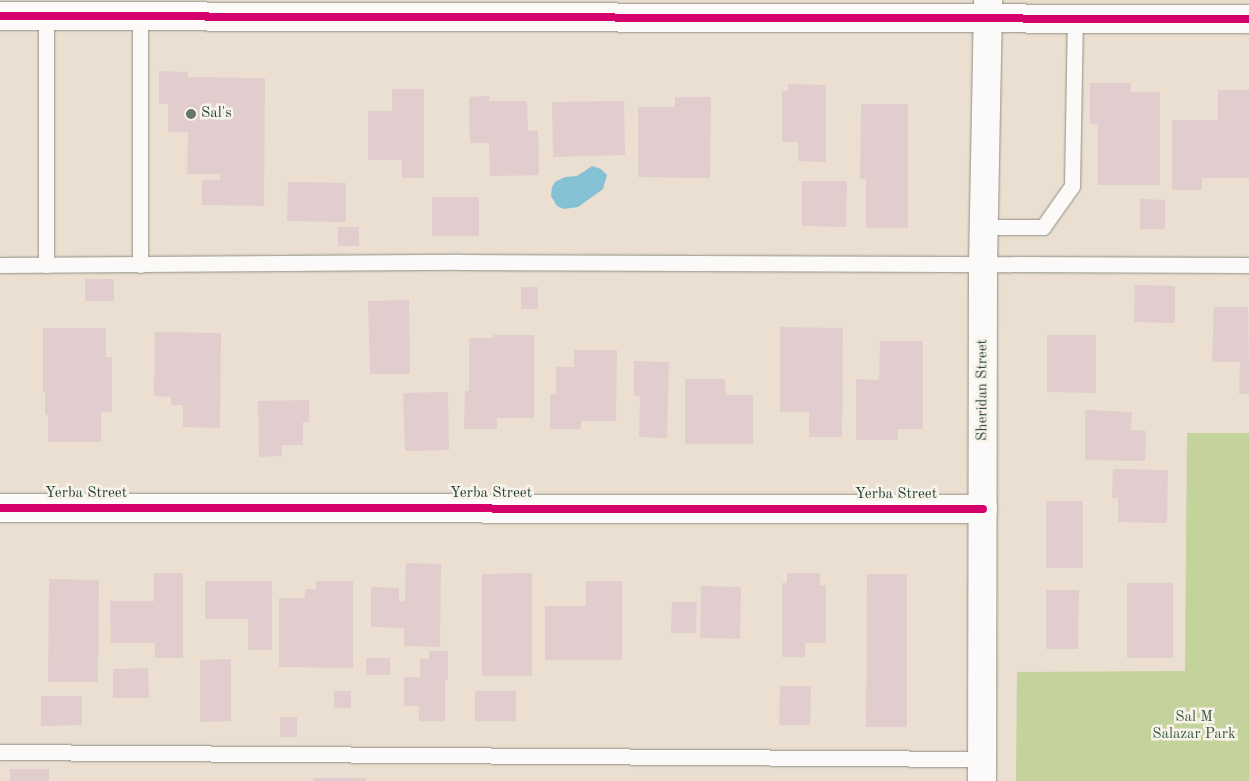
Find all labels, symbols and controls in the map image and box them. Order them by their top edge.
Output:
place label: Sal's [201,105,232,123]
marker: Sal's [185,108,197,120]
street label: Sheridan Street [974,339,992,441]
street label: Yerba Street [45,485,127,503]
street label: Yerba Street [450,485,532,503]
street label: Yerba Street [855,486,937,504]
park label: Sal M Salazar Park [1152,708,1236,743]

